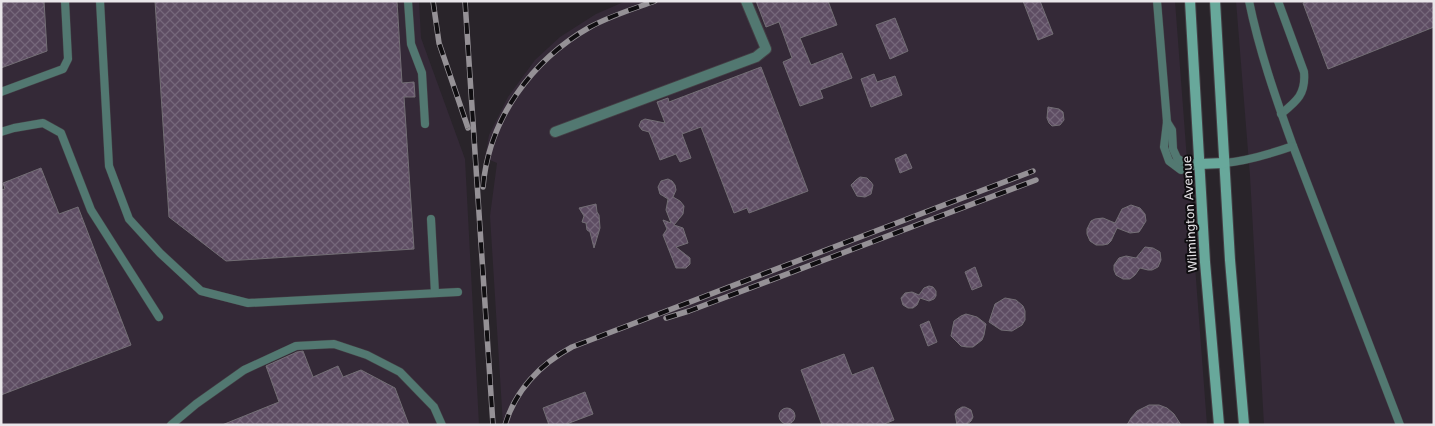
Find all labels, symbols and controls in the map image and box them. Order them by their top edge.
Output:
street label: Wilmington Avenue [1180,155,1200,273]

